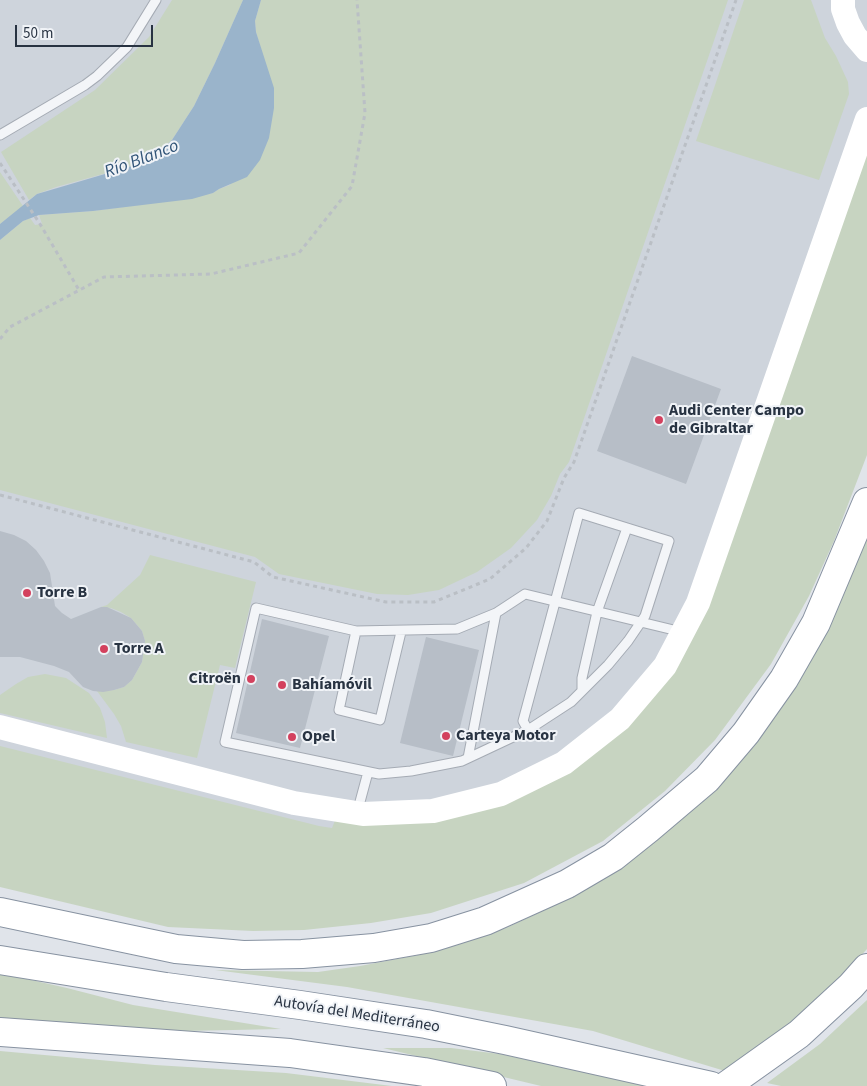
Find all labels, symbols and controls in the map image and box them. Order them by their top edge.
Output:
scale bar [18,15,155,47]
text: 50 m [23,23,53,44]
water label: Río Blanco [102,136,182,184]
place label: Audi Center Campo de Gibraltar [669,401,804,439]
marker: Audi Center Campo de Gibraltar [653,414,665,426]
place label: Torre B [37,583,87,603]
marker: Torre B [21,587,33,599]
place label: Torre A [114,639,164,659]
marker: Torre A [98,643,110,655]
place label: Citroën [189,669,241,689]
marker: Citroën [245,673,257,685]
place label: Bahíamóvil [292,675,372,695]
marker: Bahíamóvil [276,679,288,691]
place label: Carteya Motor [456,726,556,746]
place label: Opel [302,727,335,747]
marker: Carteya Motor [440,730,452,742]
marker: Opel [286,731,298,743]
street label: Autovía del Mediterráneo [273,992,441,1038]

